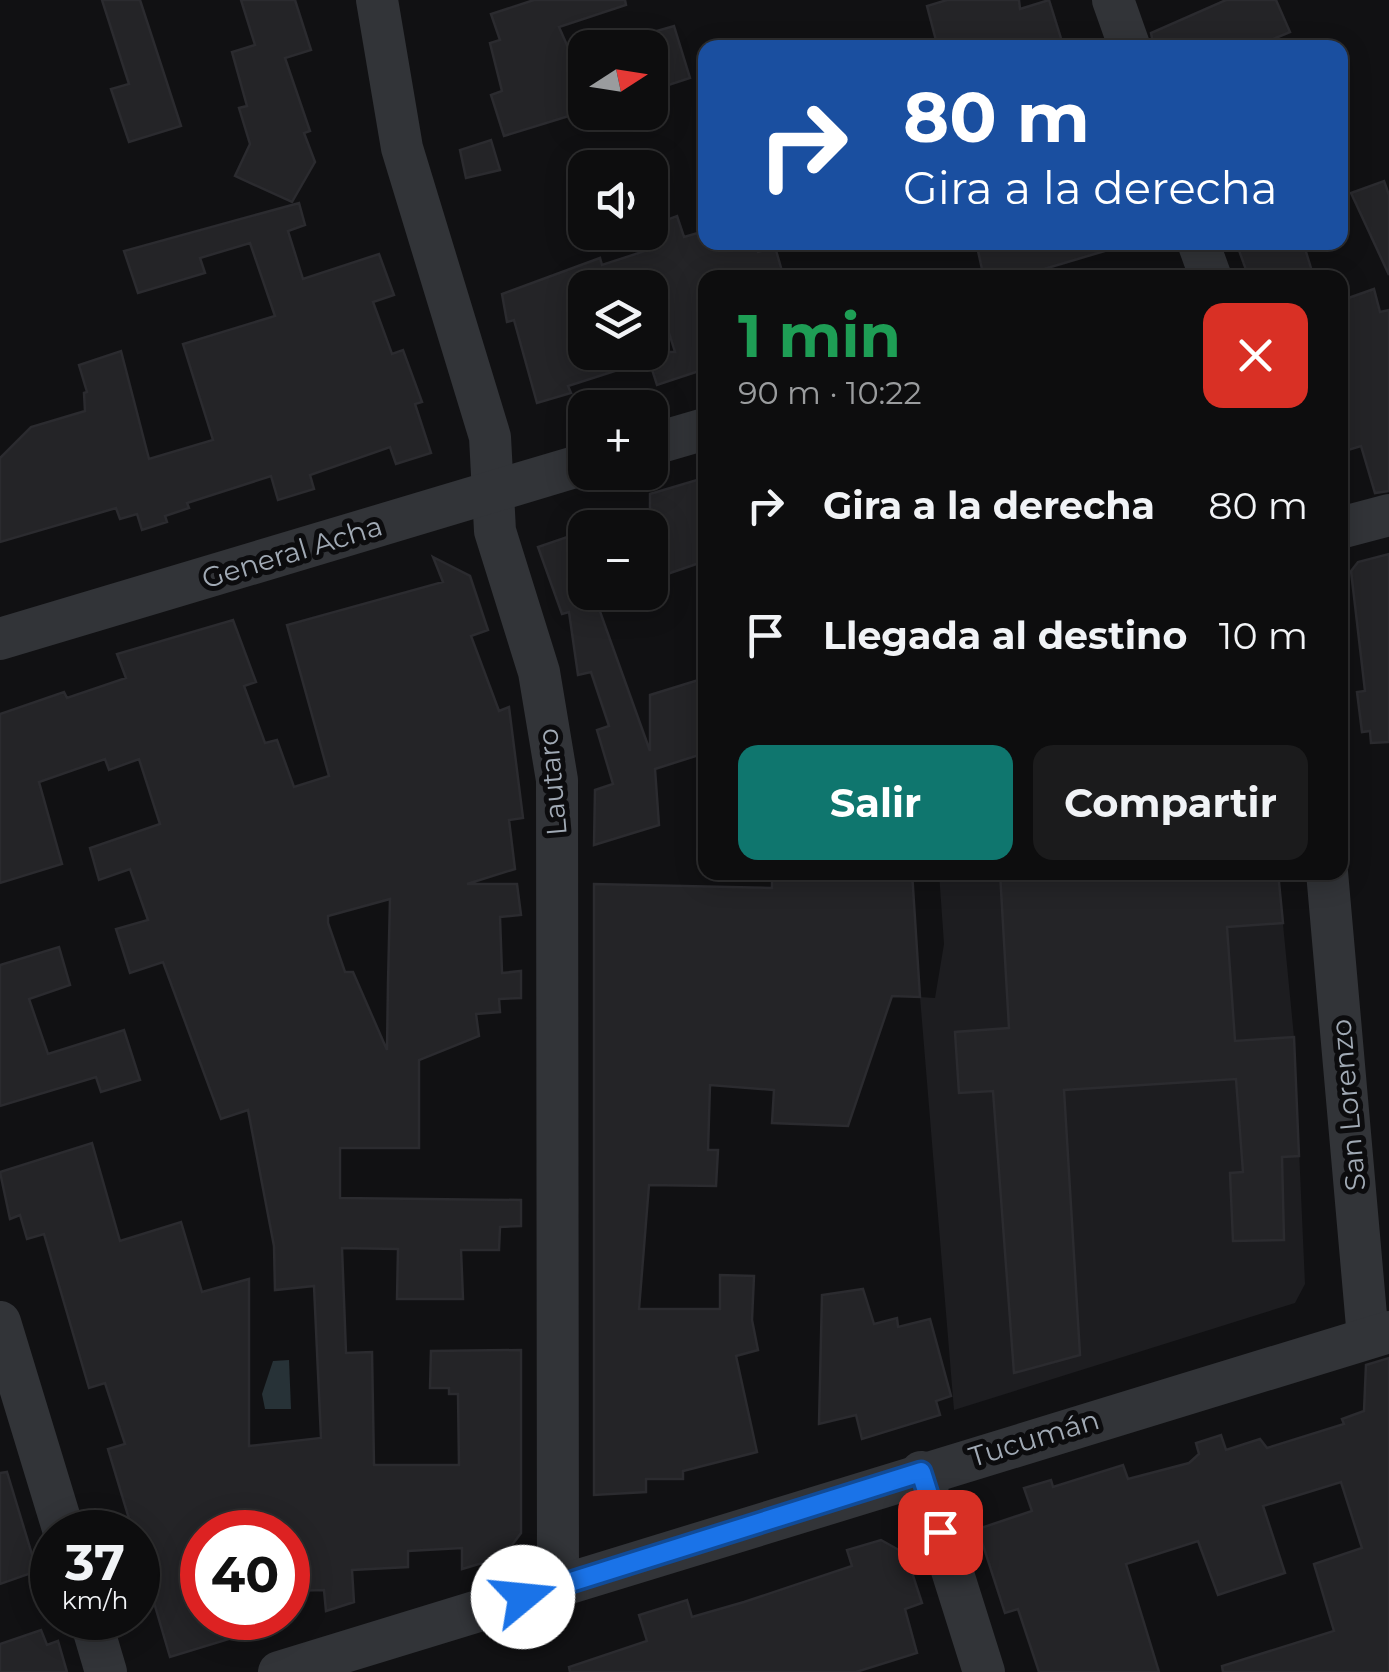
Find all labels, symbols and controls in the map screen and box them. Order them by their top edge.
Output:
north arrow [568,30,668,130]
map controls [568,30,668,610]
text: 80 m [903,74,1090,160]
icon: right [738,80,868,210]
button: sound [568,150,668,250]
text: Gira a la derecha [903,160,1278,215]
button: layers [568,270,668,370]
text: 1 min [738,299,901,372]
button: close [1203,303,1308,408]
text: 90 m · 10:22 [738,373,922,412]
button: + [568,390,668,490]
icon: right [738,478,793,533]
text: Gira a la derecha [823,482,1155,529]
text: 80 m [1208,482,1308,529]
street label: General Acha [198,508,386,596]
button: − [568,510,668,610]
icon: arrive [738,608,793,663]
text: Llegada al destino [823,612,1187,659]
text: 10 m [1219,612,1308,659]
street label: Lautaro [530,727,574,837]
button: Salir [738,745,1013,860]
button: Compartir [1033,745,1308,860]
street label: San Lorenzo [1324,1018,1372,1192]
street label: Tucumán [965,1402,1103,1474]
pin [898,1490,983,1575]
icon: arrive [913,1505,968,1560]
speed limit sign: 40 [180,1510,310,1640]
text: 37 [65,1532,125,1593]
position arrow [471,1545,575,1649]
text: km/h [62,1585,128,1615]

